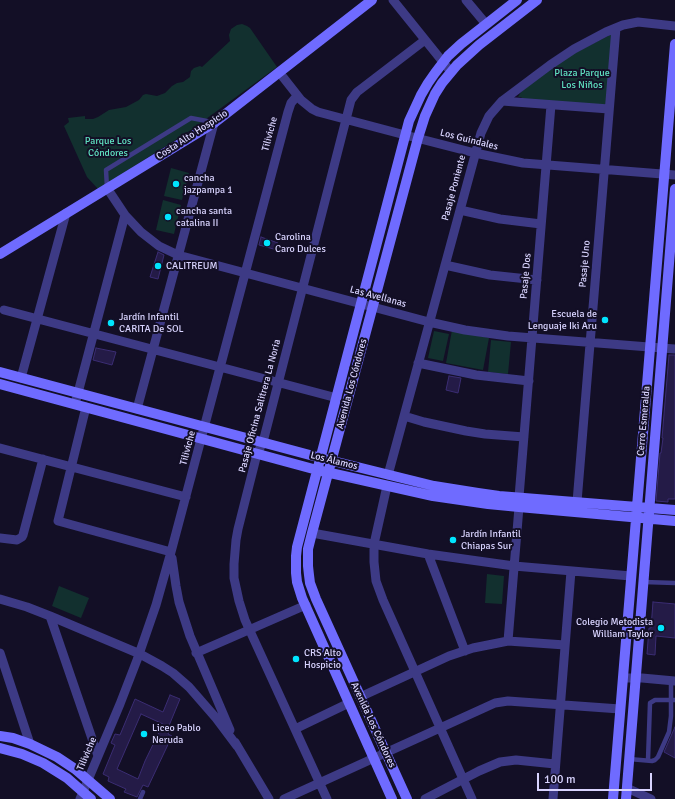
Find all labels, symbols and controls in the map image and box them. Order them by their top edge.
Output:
park label: Plaza Parque Los Niños [554,67,610,90]
street label: Costa Alto Hospicio [154,107,230,163]
street label: Tiliviche [260,115,280,153]
street label: Los Guindales [439,127,499,153]
park label: Parque Los Cóndores [85,135,131,158]
street label: Pasaje Poniente [439,154,469,222]
place label: cancha jazpampa 1 [184,172,233,196]
marker: cancha jazpampa 1 [171,179,181,189]
place label: cancha santa catalina II [176,205,232,228]
marker: cancha santa catalina II [163,212,173,222]
place label: Carolina Caro Dulces [275,231,326,254]
marker: Carolina Caro Dulces [262,238,272,248]
street label: Pasaje Uno [577,240,593,288]
street label: Pasaje Dos [518,253,534,299]
place label: CALITREUM [166,260,218,272]
marker: CALITREUM [153,261,163,271]
street label: Las Avellanas [348,284,408,310]
place label: Escuela de Lenguaje Iki Aru [528,308,597,332]
place label: Jardín Infantil CARITA De SOL [119,311,184,334]
marker: Escuela de Lenguaje Iki Aru [600,315,610,325]
marker: Jardín Infantil CARITA De SOL [106,318,116,328]
street label: Pasaje Oficina Salitrera La Noria [236,338,284,474]
street label: Avenida Los Cóndores [334,338,370,430]
street label: Cerro Esmeralda [635,385,653,457]
street label: Tiliviche [178,429,198,467]
street label: Los Álamos [309,449,359,473]
place label: Jardín Infantil Chiapas Sur [461,528,521,552]
marker: Jardín Infantil Chiapas Sur [448,535,458,545]
place label: Colegio Metodista William Taylor [576,616,653,640]
marker: Colegio Metodista William Taylor [656,623,666,633]
place label: CRS Alto Hospicio [304,647,341,670]
marker: CRS Alto Hospicio [291,654,301,664]
street label: Avenida Los Cóndores [348,680,398,770]
place label: Liceo Pablo Neruda [152,722,201,746]
marker: Liceo Pablo Neruda [139,729,149,739]
street label: Tiliviche [75,735,99,773]
scale bar [539,765,654,791]
text: 100 m [544,772,576,787]

